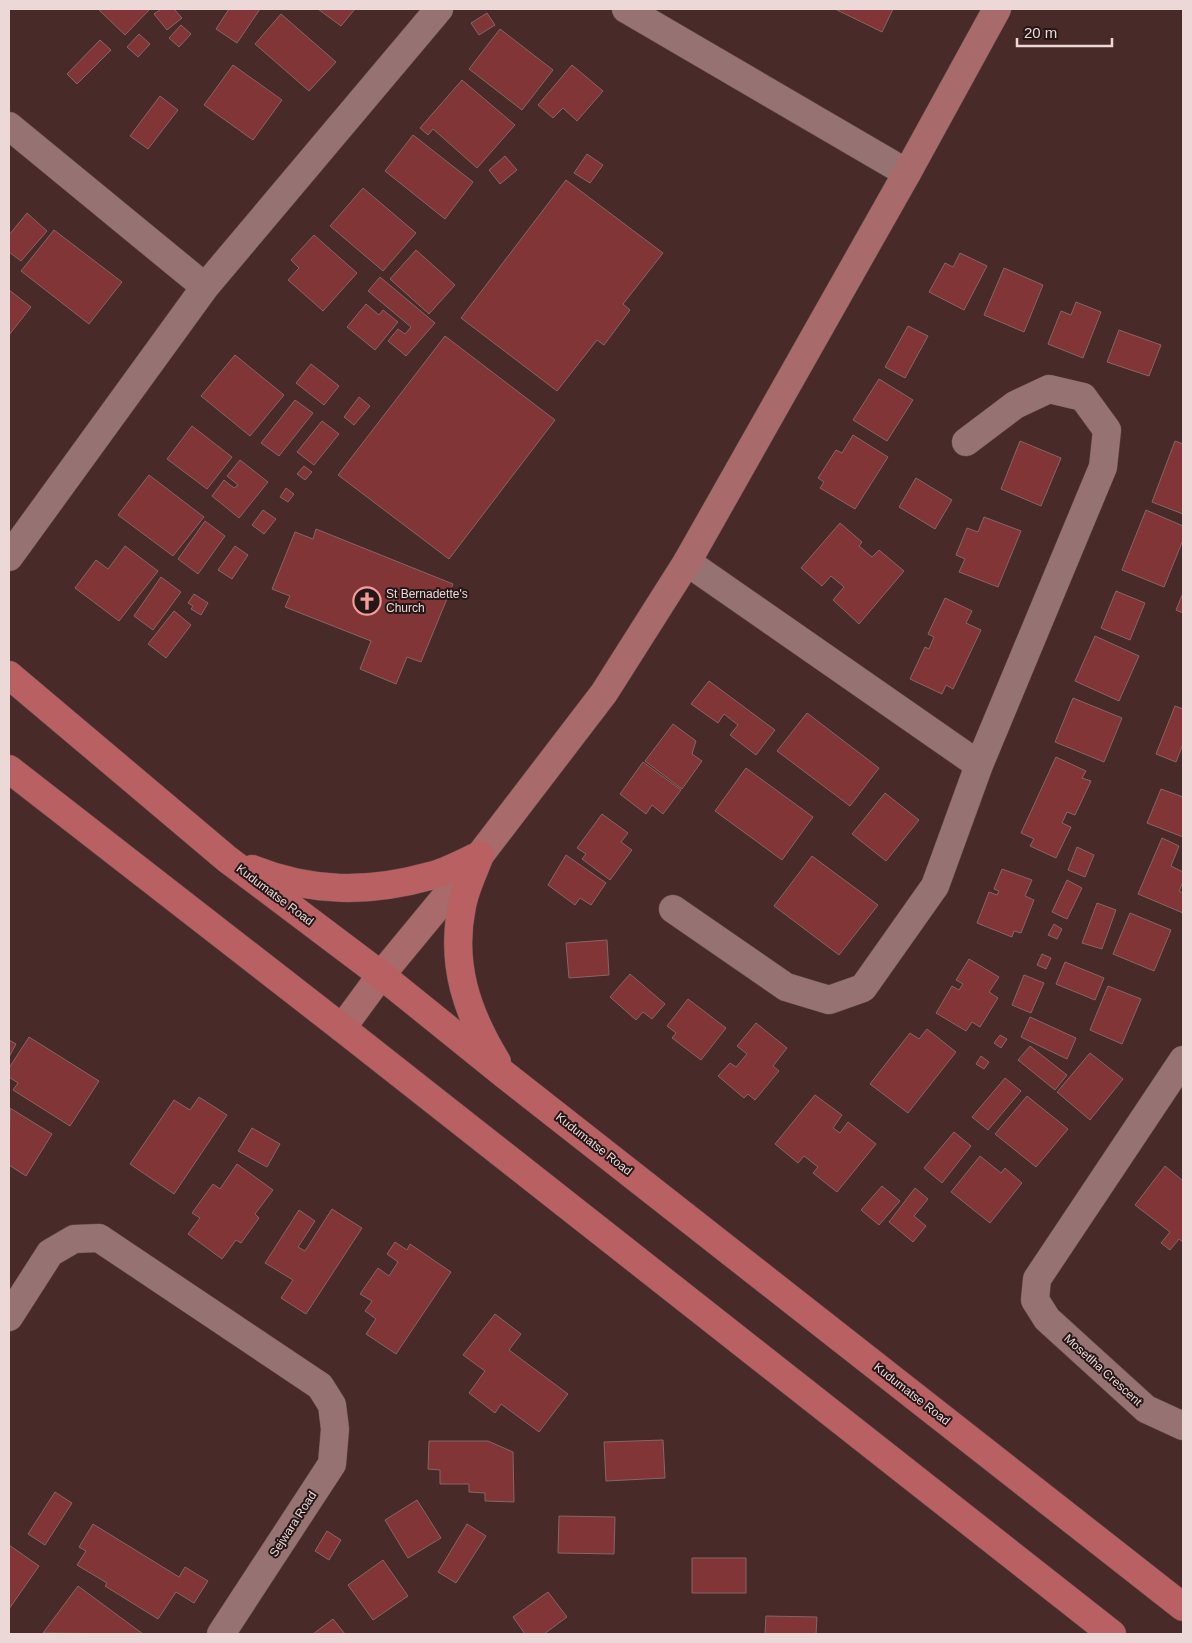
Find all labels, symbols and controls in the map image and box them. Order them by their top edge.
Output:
scale bar [1017,15,1112,47]
text: 20 m [1024,24,1057,41]
church icon: St Bernadette's Church [352,586,382,616]
place label: St Bernadette's Church [386,587,468,615]
street label: Kudumatse Road [234,862,316,928]
street label: Kudumatse Road [553,1110,635,1178]
street label: Mosetlha Crescent [1061,1331,1145,1409]
street label: Kudumatse Road [871,1360,953,1428]
street label: Sejwara Road [267,1489,319,1559]

